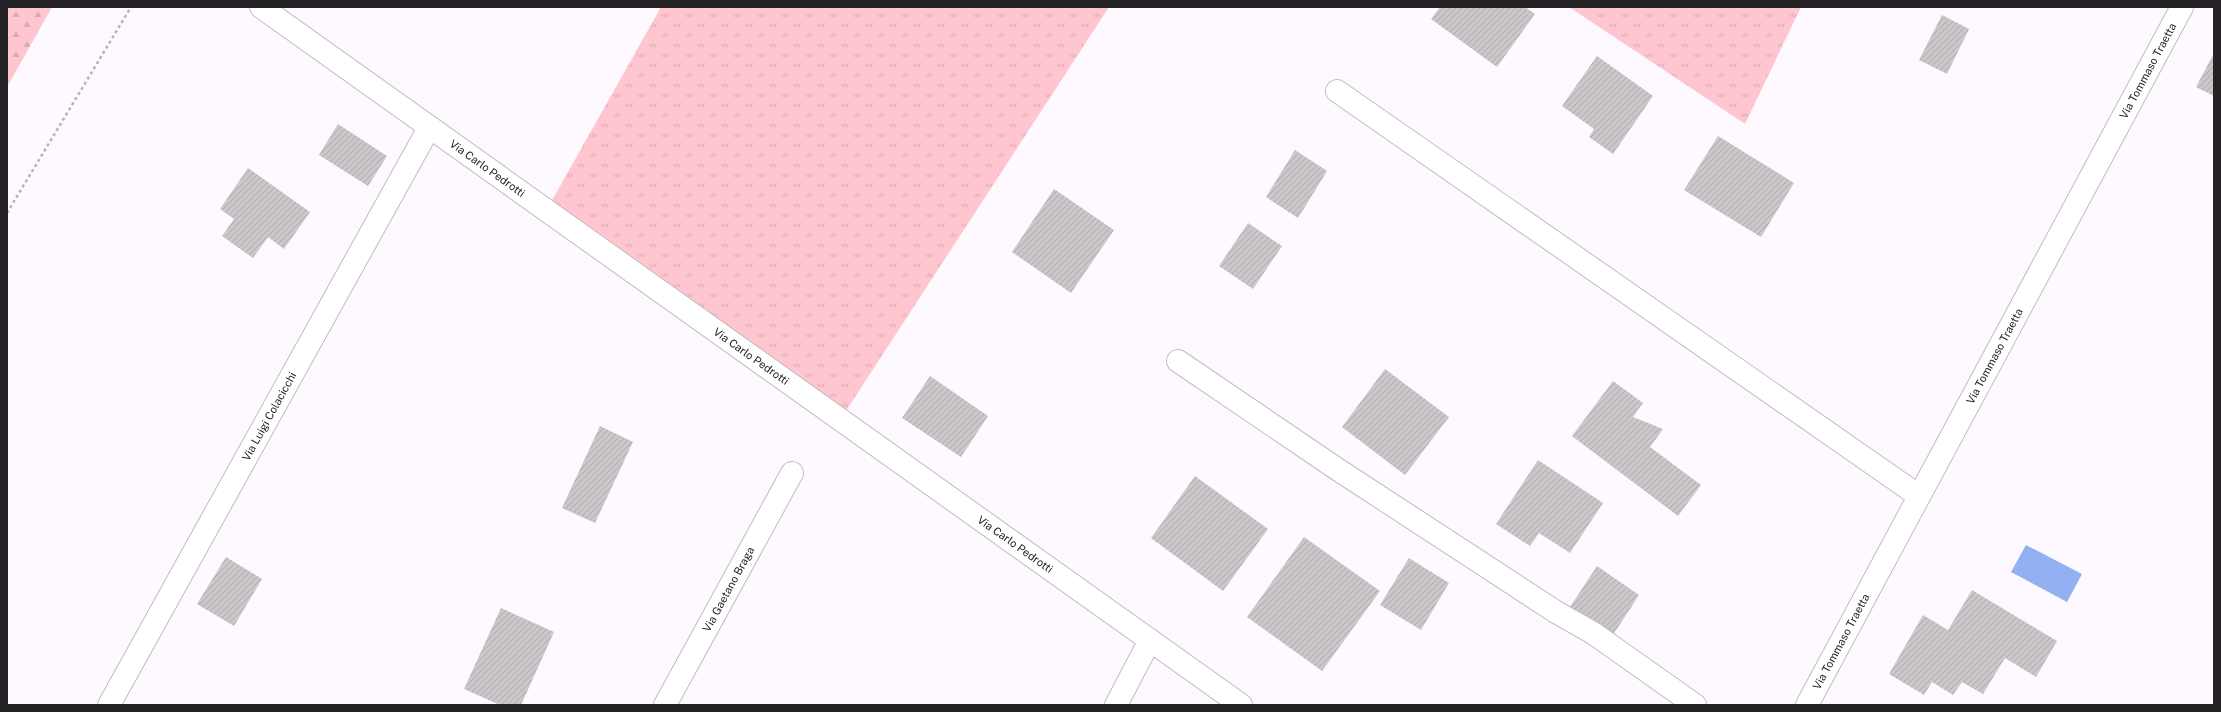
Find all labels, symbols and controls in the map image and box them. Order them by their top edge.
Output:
street label: Via Tommaso Traetta [2117,21,2178,121]
street label: Via Carlo Pedrotti [448,137,527,199]
street label: Via Tommaso Traetta [1964,306,2025,406]
street label: Via Carlo Pedrotti [711,325,791,387]
street label: Via Luigi Colacicchi [240,370,298,463]
street label: Via Carlo Pedrotti [975,513,1055,575]
street label: Via Gaetano Braga [700,545,756,634]
street label: Via Tommaso Traetta [1811,592,1872,691]

